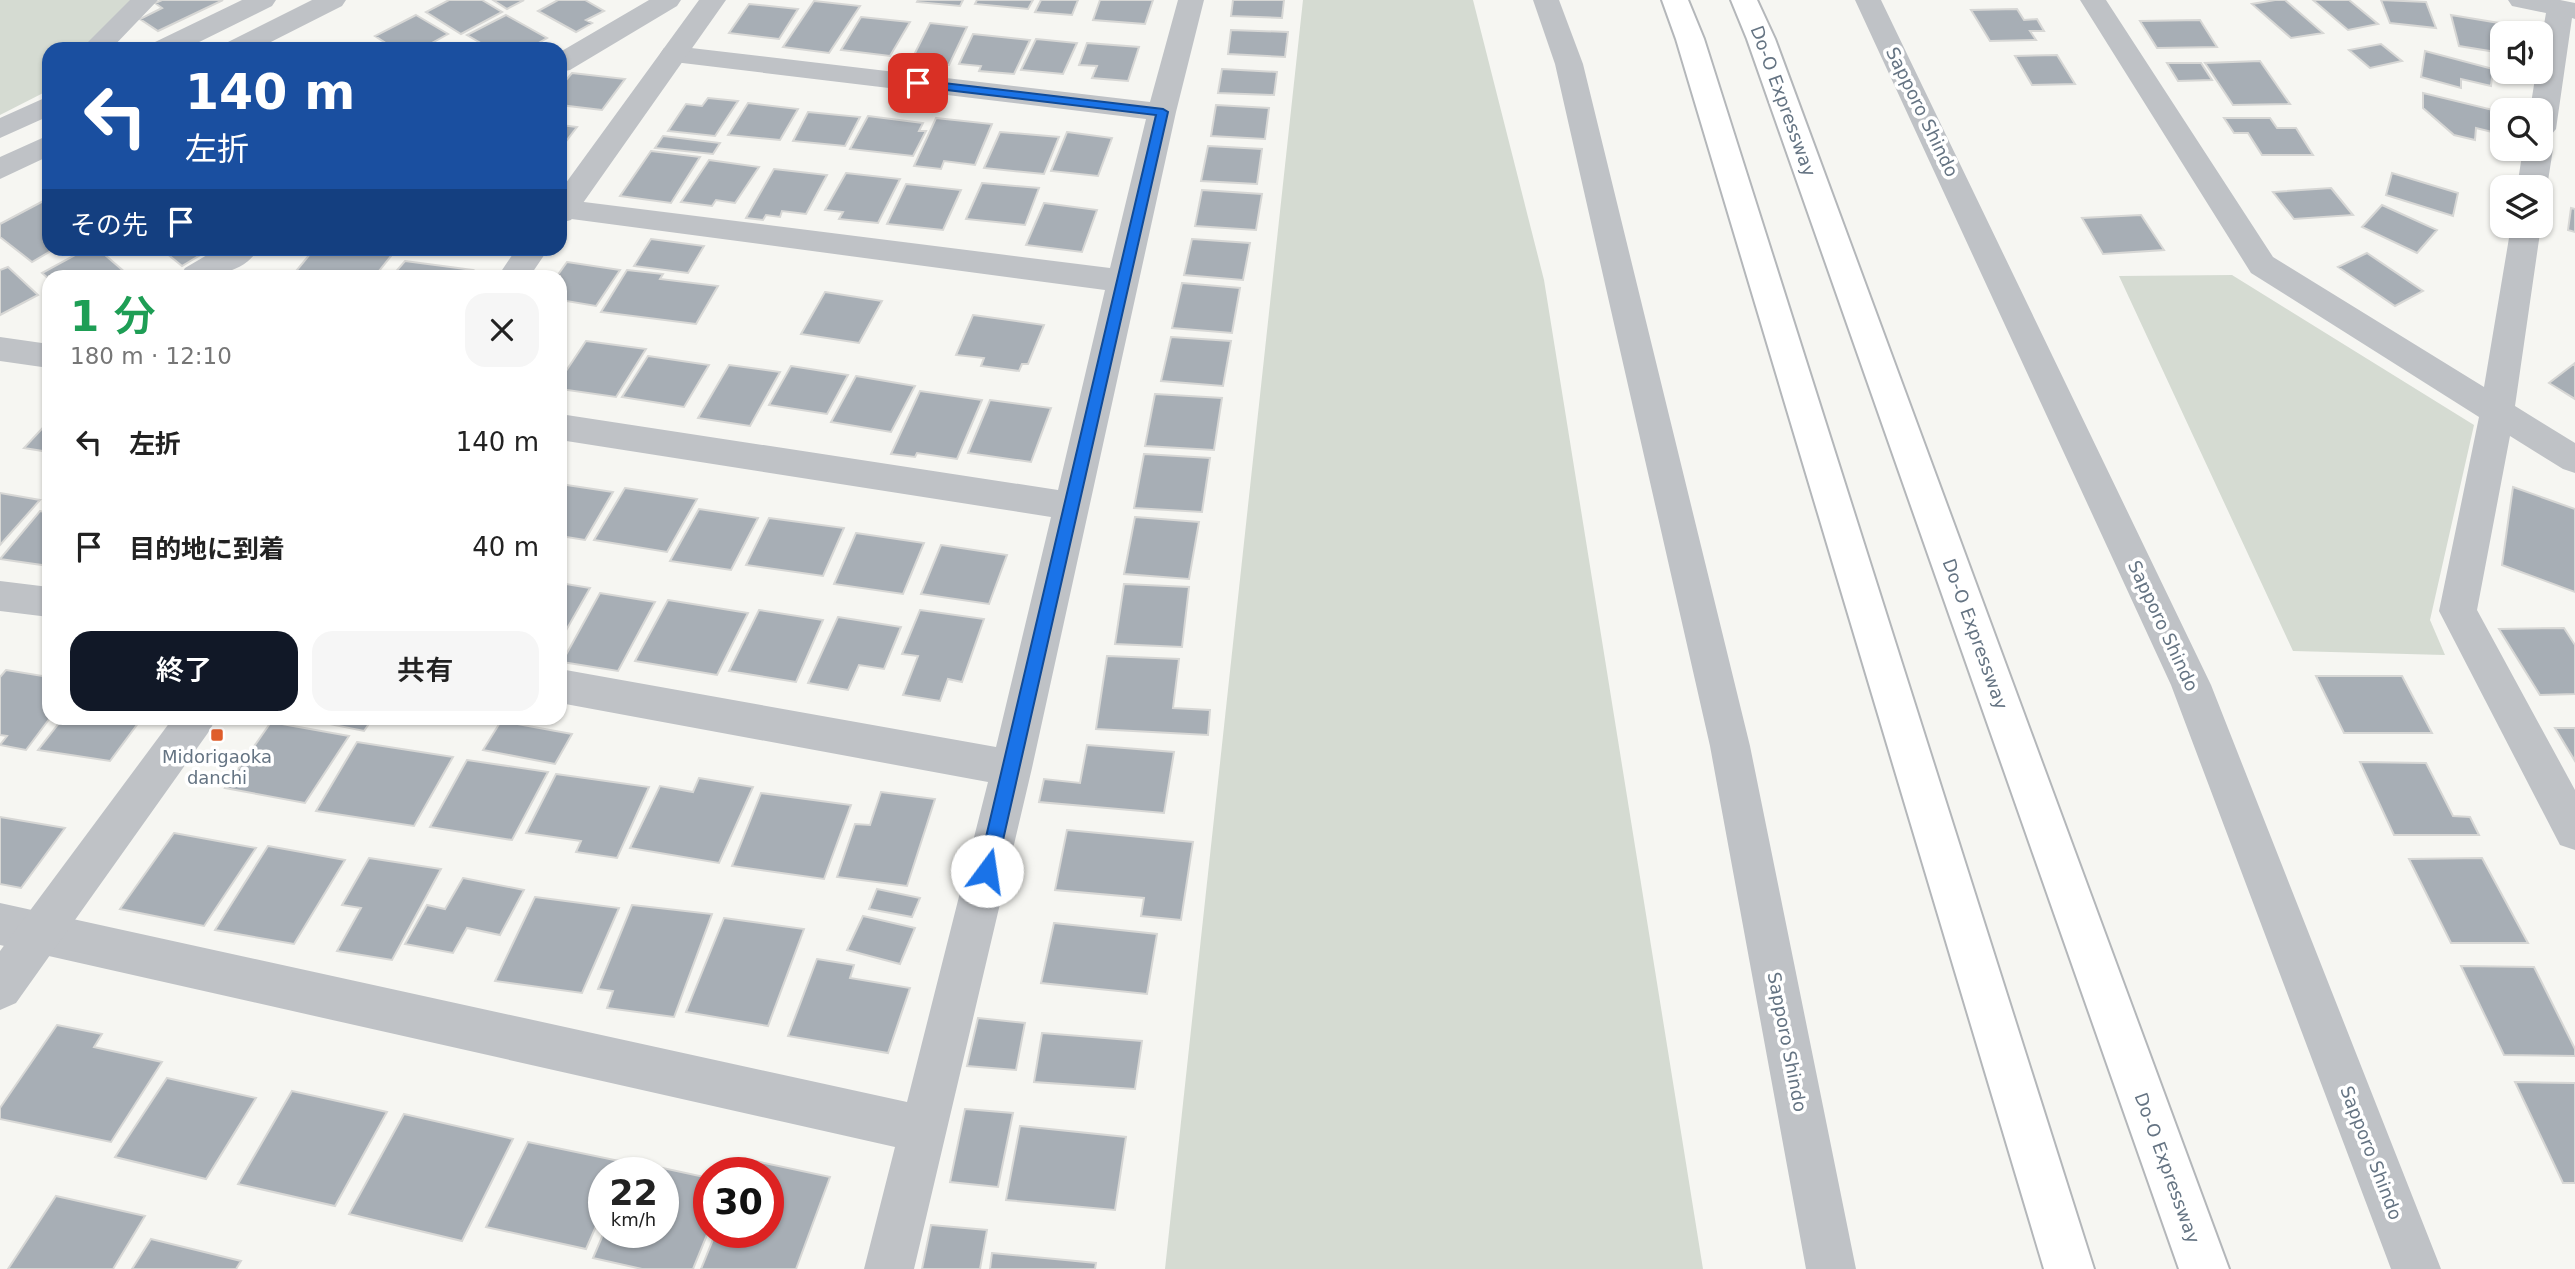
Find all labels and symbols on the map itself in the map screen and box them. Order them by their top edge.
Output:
street label: Do-O Expressway [1746,23,1821,179]
street label: Sapporo Shindo [1882,43,1963,180]
pin [888,53,948,113]
street label: Do-O Expressway [1938,556,2013,712]
street label: Sapporo Shindo [2124,557,2203,694]
marker: Midorigaoka danchi [209,727,225,743]
place label: Midorigaoka danchi [162,746,272,788]
position arrow [950,834,1024,908]
street label: Sapporo Shindo [1764,970,1811,1113]
street label: Sapporo Shindo [2336,1083,2407,1223]
street label: Do-O Expressway [2130,1090,2205,1246]
speed limit sign: 30 [693,1157,784,1248]

